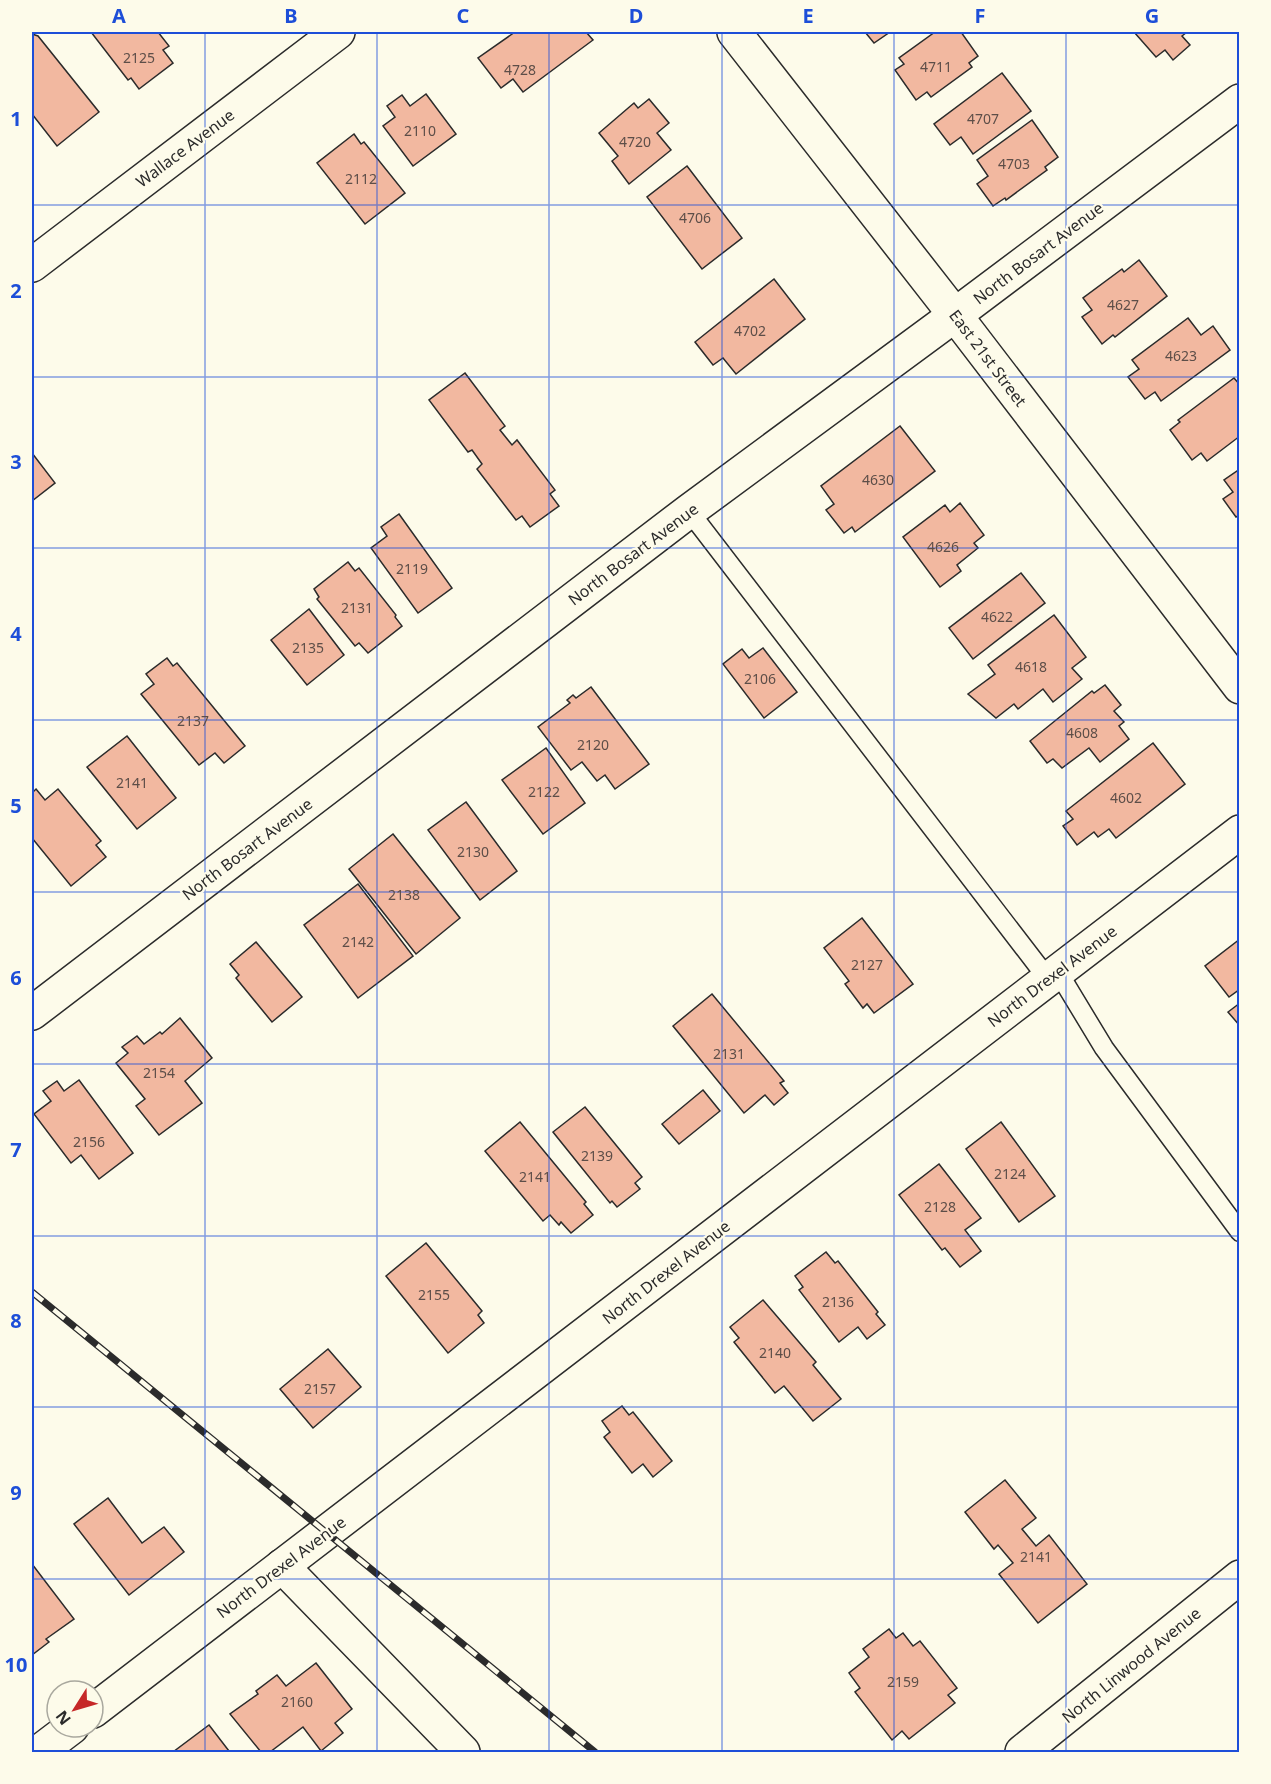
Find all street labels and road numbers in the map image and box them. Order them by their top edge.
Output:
street label: Wallace Avenue [131,104,239,192]
street label: North Bosart Avenue [968,197,1108,309]
street label: East 21st Street [944,305,1032,411]
street label: North Bosart Avenue [563,498,703,610]
street label: North Bosart Avenue [177,793,317,905]
street label: North Drexel Avenue [983,920,1121,1032]
street label: North Drexel Avenue [598,1215,734,1329]
street label: North Drexel Avenue [212,1511,350,1623]
street label: North Linwood Avenue [1057,1602,1205,1728]

